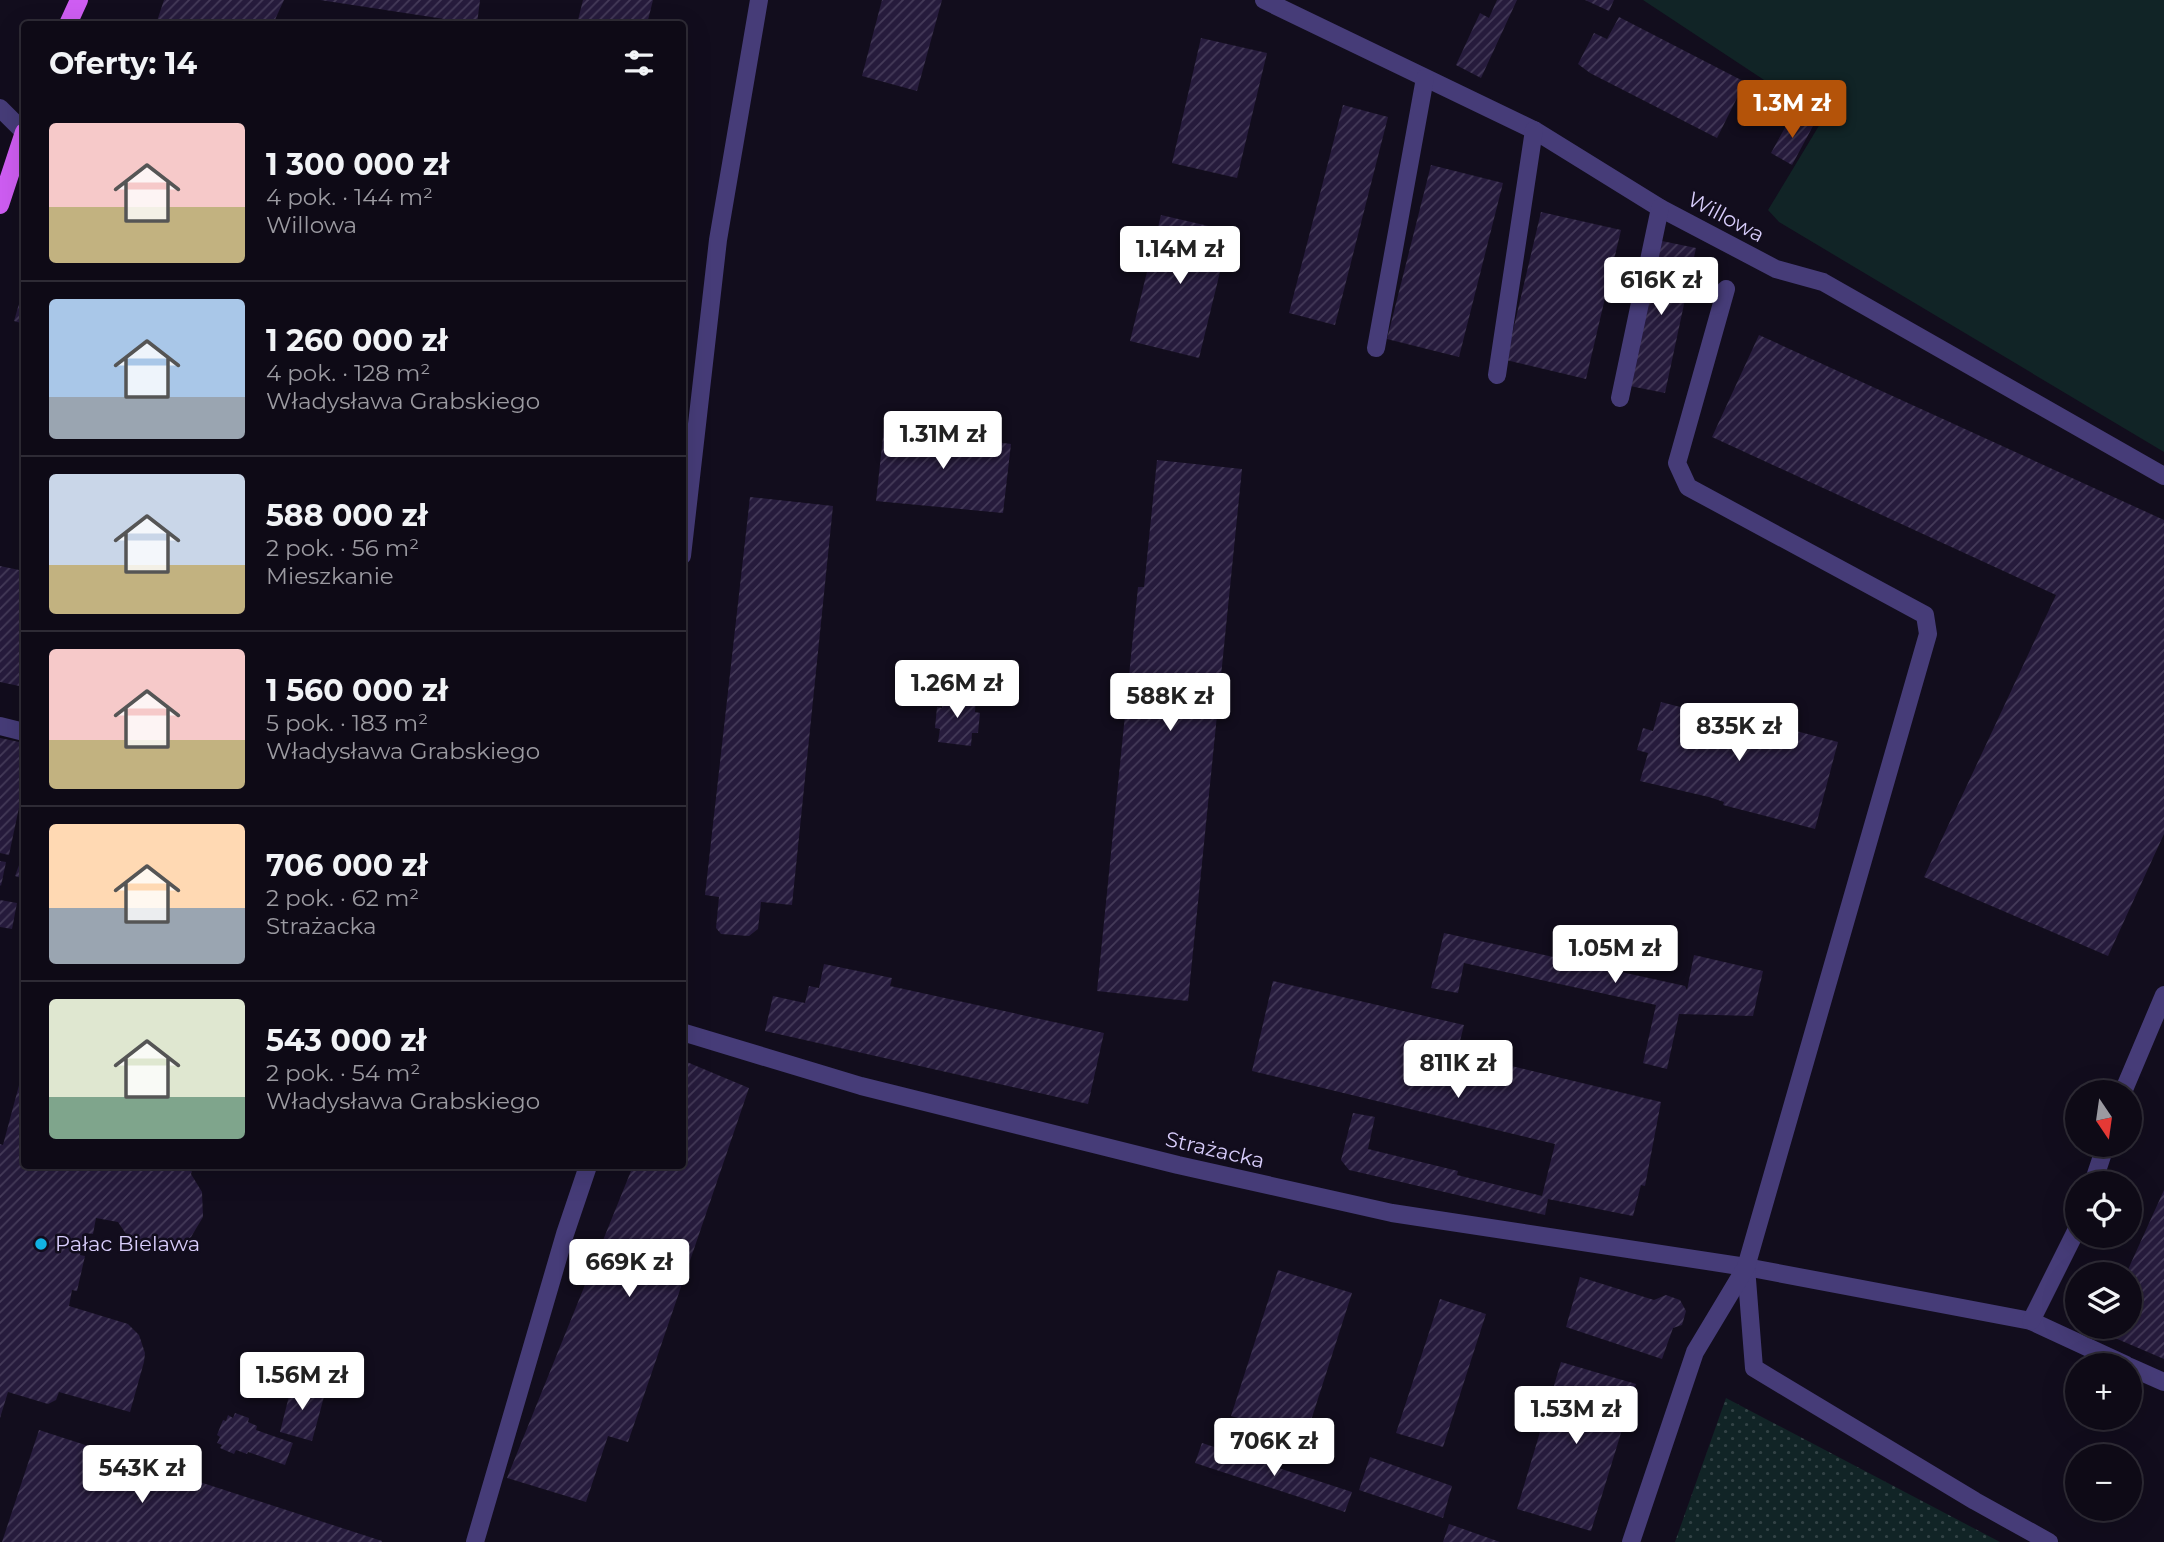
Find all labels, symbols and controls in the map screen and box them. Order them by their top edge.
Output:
icon: filters [620,44,658,82]
text: Oferty: 14 [49,45,197,82]
pin: 1.3M zł [1727,80,1857,140]
text: 1.3M zł [1753,89,1831,117]
text: 1 300 000 zł [266,146,449,183]
icon: home [105,151,189,235]
text: 4 pok. · 144 m² [266,183,433,211]
street label: Willowa [1684,186,1769,247]
text: Willowa [266,211,357,239]
pin: 1.14M zł [1108,226,1252,286]
text: 1.14M zł [1136,235,1224,263]
pin: 616K zł [1596,258,1726,317]
text: 616K zł [1620,266,1702,294]
text: 1 260 000 zł [266,322,448,359]
icon: home [105,327,189,411]
text: 4 pok. · 128 m² [266,359,430,387]
text: Władysława Grabskiego [266,387,540,415]
pin: 1.31M zł [871,412,1015,471]
text: 1.31M zł [900,420,986,448]
text: 588 000 zł [266,497,428,534]
icon: home [105,502,189,586]
text: 2 pok. · 56 m² [266,534,419,562]
text: Mieszkanie [266,562,394,590]
pin: 1.26M zł [885,660,1029,720]
text: 1.26M zł [911,669,1003,697]
text: 1 560 000 zł [266,672,448,709]
pin: 588K zł [1105,674,1235,733]
icon: home [105,677,189,761]
text: 588K zł [1126,682,1214,710]
pin: 835K zł [1674,704,1804,763]
text: 5 pok. · 183 m² [266,709,428,737]
text: 835K zł [1696,712,1782,740]
text: Władysława Grabskiego [266,737,540,765]
text: 706 000 zł [266,847,428,884]
icon: home [105,852,189,936]
text: 2 pok. · 62 m² [266,884,419,912]
text: Strażacka [266,912,377,940]
pin: 1.05M zł [1543,926,1687,985]
text: 1.05M zł [1569,934,1661,962]
text: 543 000 zł [266,1022,426,1059]
icon: home [105,1027,189,1111]
pin: 811K zł [1393,1040,1523,1100]
text: 811K zł [1420,1049,1496,1077]
text: 2 pok. · 54 m² [266,1059,420,1087]
north arrow [2065,1080,2142,1157]
map controls [2065,1080,2142,1521]
text: Władysława Grabskiego [266,1087,540,1115]
street label: Strażacka [1163,1126,1267,1173]
button: locate [2065,1171,2142,1248]
place label: Pałac Bielawa [55,1231,200,1256]
marker: Pałac Bielawa [33,1236,49,1252]
pin: 669K zł [564,1240,694,1299]
text: 669K zł [585,1248,673,1276]
button: layers [2065,1262,2142,1339]
pin: 1.56M zł [230,1352,374,1412]
button: + [2065,1353,2142,1430]
text: 1.56M zł [256,1361,348,1389]
pin: 1.53M zł [1504,1386,1648,1446]
text: 1.53M zł [1531,1395,1621,1423]
pin: 706K zł [1209,1418,1339,1478]
text: 706K zł [1230,1427,1318,1455]
button: − [2065,1444,2142,1521]
pin: 543K zł [77,1446,207,1505]
text: 543K zł [99,1454,185,1482]

